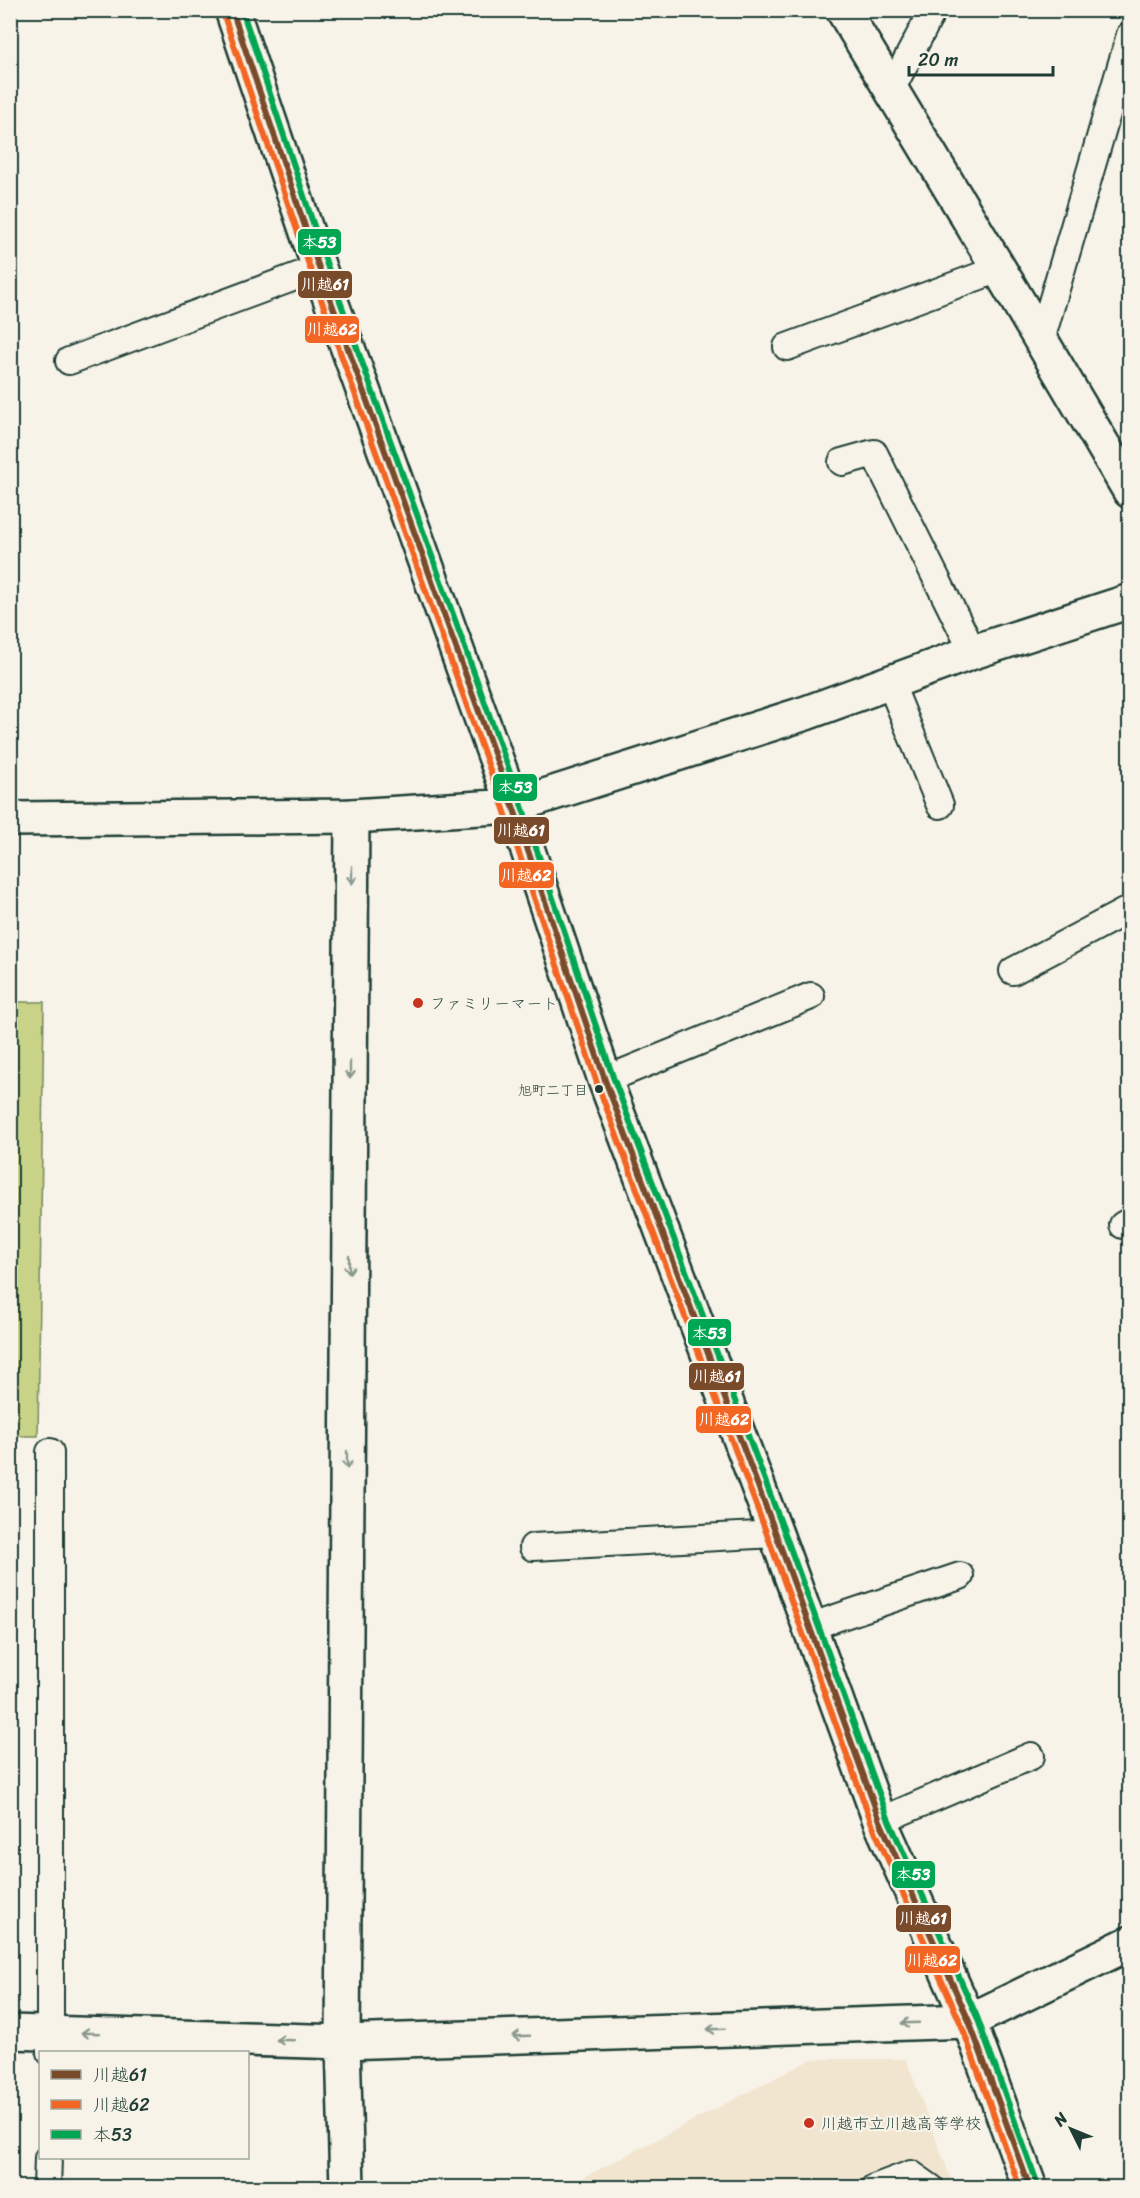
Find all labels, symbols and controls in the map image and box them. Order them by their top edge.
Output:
scale bar [909,39,1053,77]
text: 20 m [918,44,958,76]
line badge: 本53 [297,228,342,256]
text: 本53 [302,228,336,257]
line badge: 川越61 [297,270,353,299]
text: 川越61 [301,270,349,299]
line badge: 川越62 [304,315,360,344]
text: 川越62 [307,315,358,344]
line badge: 本53 [492,773,538,802]
text: 本53 [498,773,532,802]
line badge: 川越61 [493,816,550,845]
text: 川越61 [497,816,545,845]
line badge: 川越62 [498,861,555,889]
text: 川越62 [501,861,552,890]
one-way arrow [346,864,358,884]
place label: ファミリーマート [430,989,558,1018]
marker: ファミリーマート [411,996,425,1010]
one-way arrow [344,1059,356,1079]
place label: 旭町二丁目 [518,1078,588,1103]
marker: 旭町二丁目 [593,1083,605,1095]
one-way arrow [343,1254,355,1274]
line badge: 本53 [687,1318,732,1347]
text: 本53 [692,1319,726,1348]
line badge: 川越61 [688,1362,745,1391]
text: 川越61 [693,1362,741,1391]
line badge: 川越62 [695,1405,752,1434]
text: 川越62 [699,1405,750,1434]
one-way arrow [342,1449,353,1469]
line badge: 本53 [891,1860,936,1889]
text: 本53 [896,1860,930,1889]
line badge: 川越61 [895,1904,952,1933]
text: 川越61 [899,1904,947,1933]
line badge: 川越62 [904,1945,961,1974]
text: 川越62 [907,1946,958,1975]
one-way arrow [901,2017,921,2028]
one-way arrow [706,2024,726,2035]
one-way arrow [80,2027,100,2039]
one-way arrow [511,2031,531,2042]
one-way arrow [275,2035,295,2046]
legend [39,2051,249,2159]
text: 川越61 [93,2059,147,2091]
text: 川越62 [93,2089,150,2121]
north arrow [1041,2099,1101,2159]
text: N [1045,2105,1075,2134]
place label: 川越市立川越高等学校 [821,2109,981,2138]
marker: 川越市立川越高等学校 [802,2116,816,2130]
text: 本53 [93,2119,132,2151]

